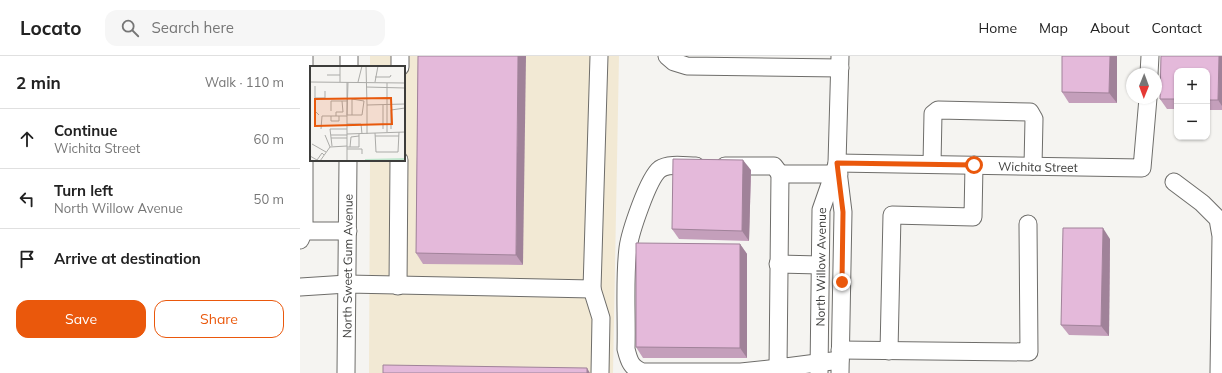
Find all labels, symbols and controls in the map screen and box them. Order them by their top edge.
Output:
search box [105,10,385,46]
text: Locato [20,16,81,40]
icon: search [119,17,141,39]
text: Search here [151,18,234,37]
text: Home [978,19,1017,37]
text: Map [1039,19,1068,37]
text: About [1090,19,1130,37]
text: Contact [1152,19,1202,37]
inset map [310,66,405,161]
north arrow [1126,68,1162,104]
map controls [1174,68,1210,140]
button: + [1174,68,1210,104]
text: 2 min [16,72,61,93]
text: Walk · 110 m [205,74,284,90]
button: − [1174,104,1210,140]
text: Continue [54,121,117,140]
icon: ahead [16,128,38,150]
text: 60 m [254,131,284,147]
text: Wichita Street [54,140,140,156]
route start [965,156,983,174]
street label: Wichita Street [998,158,1078,174]
text: Turn left [54,181,113,200]
icon: left [16,188,38,210]
text: 50 m [254,191,284,207]
street label: North Sweet Gum Avenue [339,194,355,338]
text: North Willow Avenue [54,200,183,216]
street label: North Willow Avenue [812,207,829,327]
icon: arrive [16,248,38,270]
text: Arrive at destination [54,249,201,268]
route end [833,273,851,291]
button: Save [16,300,146,338]
button: Share [154,300,284,338]

